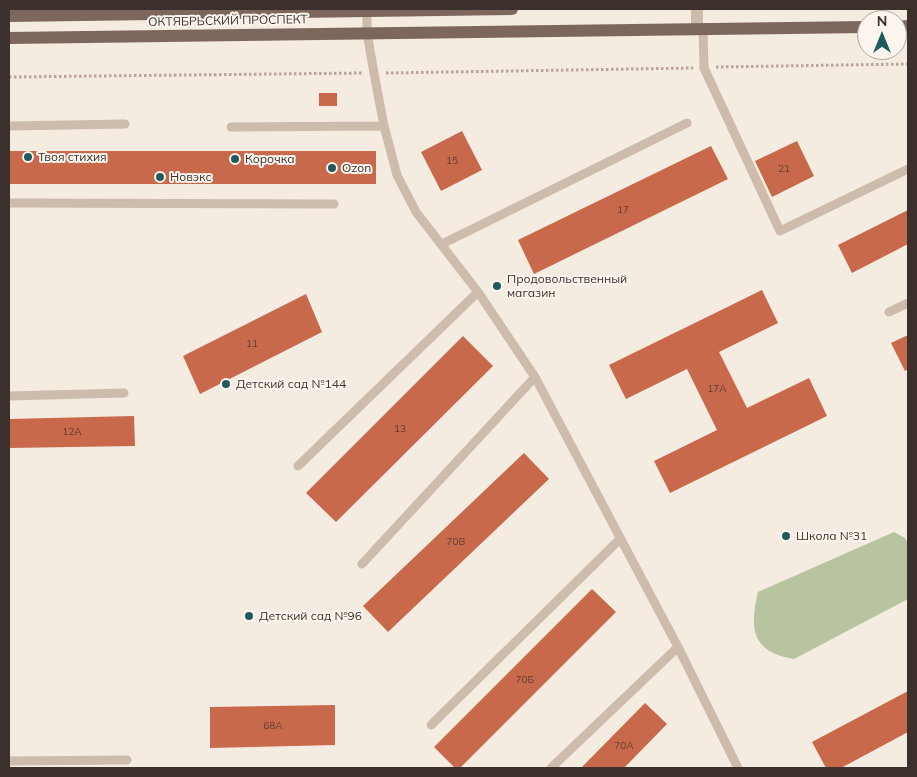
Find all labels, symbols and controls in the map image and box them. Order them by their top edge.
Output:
north arrow [857,10,907,60]
street label: ОКТЯБРЬСКИЙ ПРОСПЕКТ [148,12,308,30]
text: N [877,12,887,30]
place label: Твоя стихия [38,150,107,164]
marker: Твоя стихия [22,151,34,163]
place label: Корочка [245,152,295,166]
marker: Корочка [229,153,241,165]
house number: 15 [446,155,458,167]
place label: Ozon [342,161,371,175]
marker: Ozon [326,162,338,174]
house number: 21 [778,163,790,175]
place label: Новэкс [170,170,212,184]
marker: Новэкс [154,171,166,183]
house number: 17 [617,204,629,216]
place label: Продовольственный магазин [507,272,627,300]
marker: Продовольственный магазин [491,280,503,292]
house number: 11 [246,338,258,350]
place label: Детский сад №144 [236,377,346,391]
marker: Детский сад №144 [220,378,232,390]
house number: 17А [707,383,727,395]
house number: 13 [394,423,406,435]
house number: 12А [62,426,82,438]
place label: Школа №31 [796,529,867,543]
marker: Школа №31 [780,530,792,542]
house number: 70В [447,536,465,548]
place label: Детский сад №96 [259,609,362,623]
marker: Детский сад №96 [243,610,255,622]
house number: 70Б [516,674,534,686]
house number: 68А [263,720,283,732]
house number: 70А [614,740,634,752]

